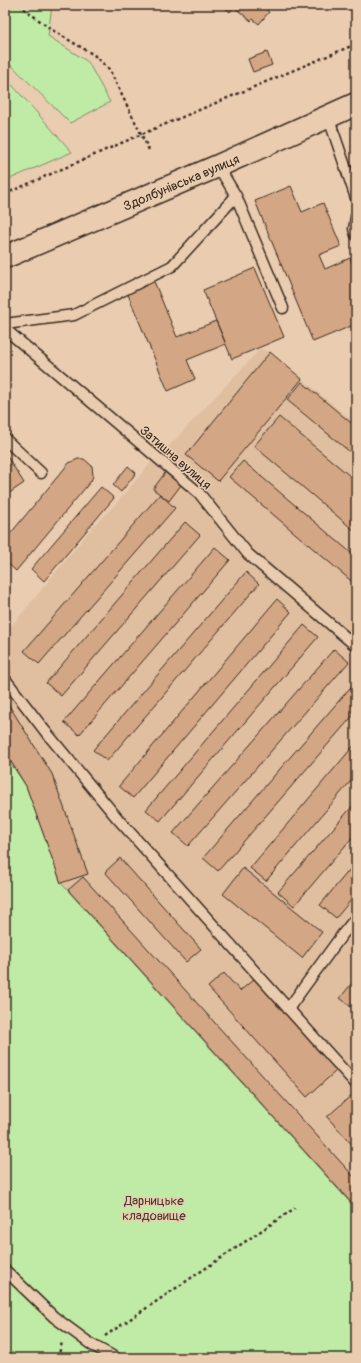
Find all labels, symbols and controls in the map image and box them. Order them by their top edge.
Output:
street label: Здолбунівська вулиця [121,151,242,215]
street label: Затишна вулиця [136,422,214,493]
park label: Дарницьке кладовище [122,1193,186,1224]

